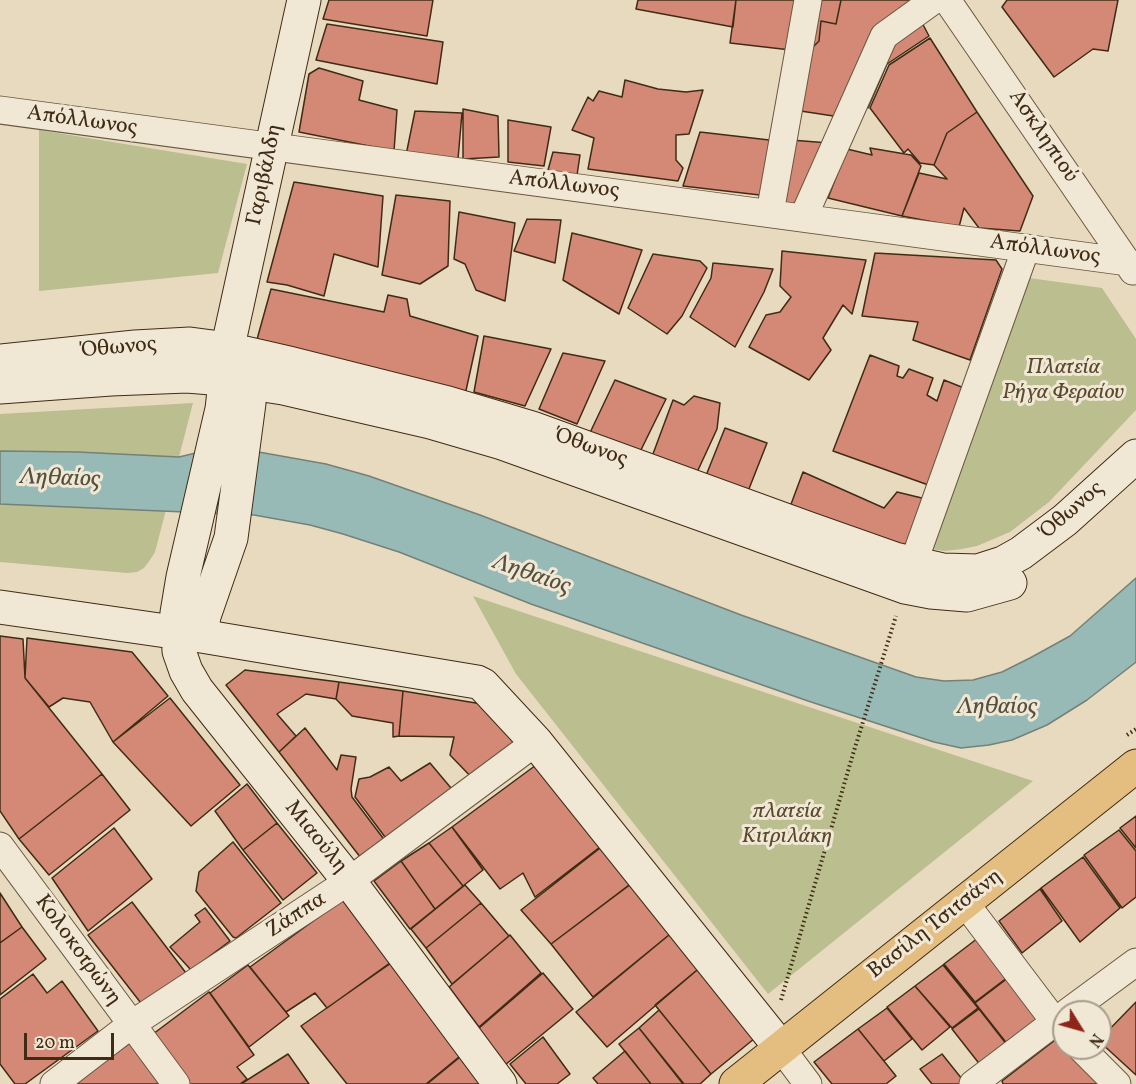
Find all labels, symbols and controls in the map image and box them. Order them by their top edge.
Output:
street label: Ασκληπιού [1001,86,1083,188]
street label: Απόλλωνος [25,101,139,143]
street label: Γαριβάλδη [242,122,290,228]
street label: Απόλλωνος [507,166,621,206]
street label: Απόλλωνος [988,230,1102,272]
street label: Όθωνος [80,333,158,365]
park label: Πλατεία Ρήγα Φεραίου [1002,356,1124,408]
street label: Όθωνος [551,424,631,474]
water label: Ληθαίος [19,464,101,496]
street label: Όθωνος [1036,476,1110,546]
water label: Ληθαίος [488,549,574,603]
water label: Ληθαίος [957,695,1037,723]
street label: Μιαούλη [278,796,352,880]
park label: πλατεία Κιτριλάκη [742,800,832,852]
street label: Βασίλη Τσιτσάνη [863,864,1009,986]
street label: Ζάππα [262,887,332,945]
street label: Κολοκοτρώνη [28,890,126,1012]
north arrow [1052,1000,1112,1060]
scale bar [27,1021,117,1059]
text: N [1082,1028,1107,1051]
text: 20 m [35,1031,75,1056]

